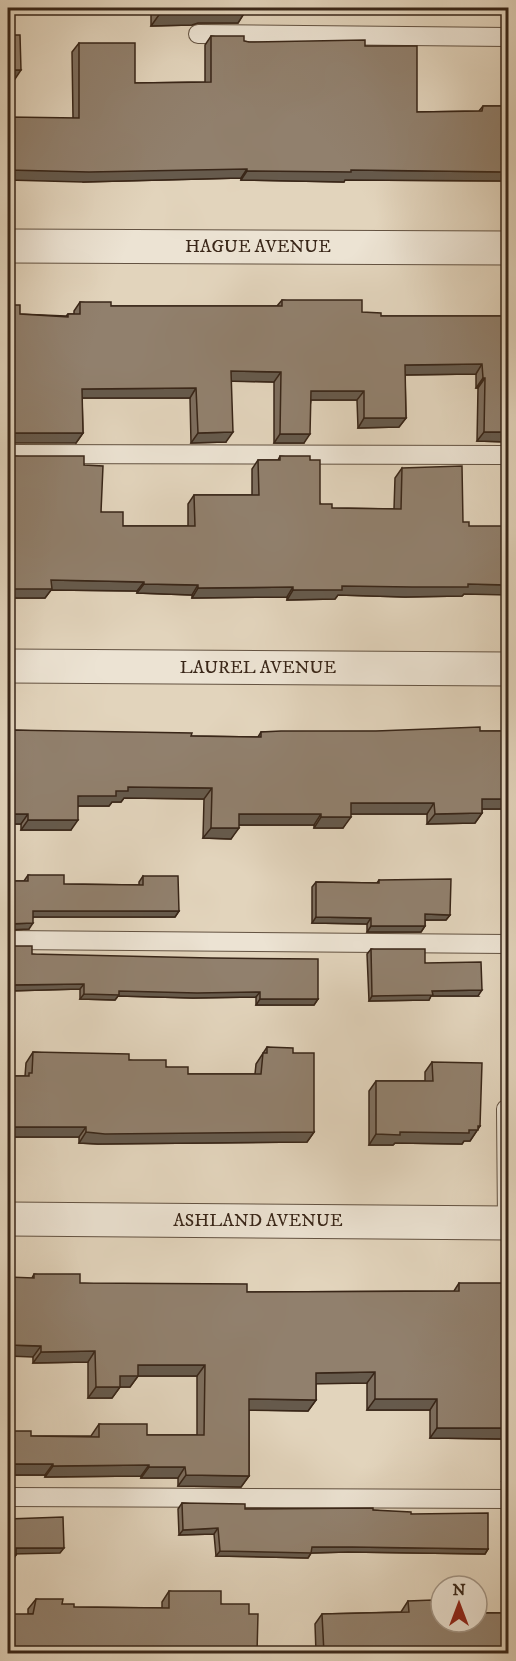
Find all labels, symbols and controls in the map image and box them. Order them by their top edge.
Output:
street label: HAGUE AVENUE [185,236,331,258]
street label: LAUREL AVENUE [180,657,336,679]
street label: ASHLAND AVENUE [173,1210,343,1232]
north arrow [429,1574,489,1634]
text: N [452,1580,466,1600]

